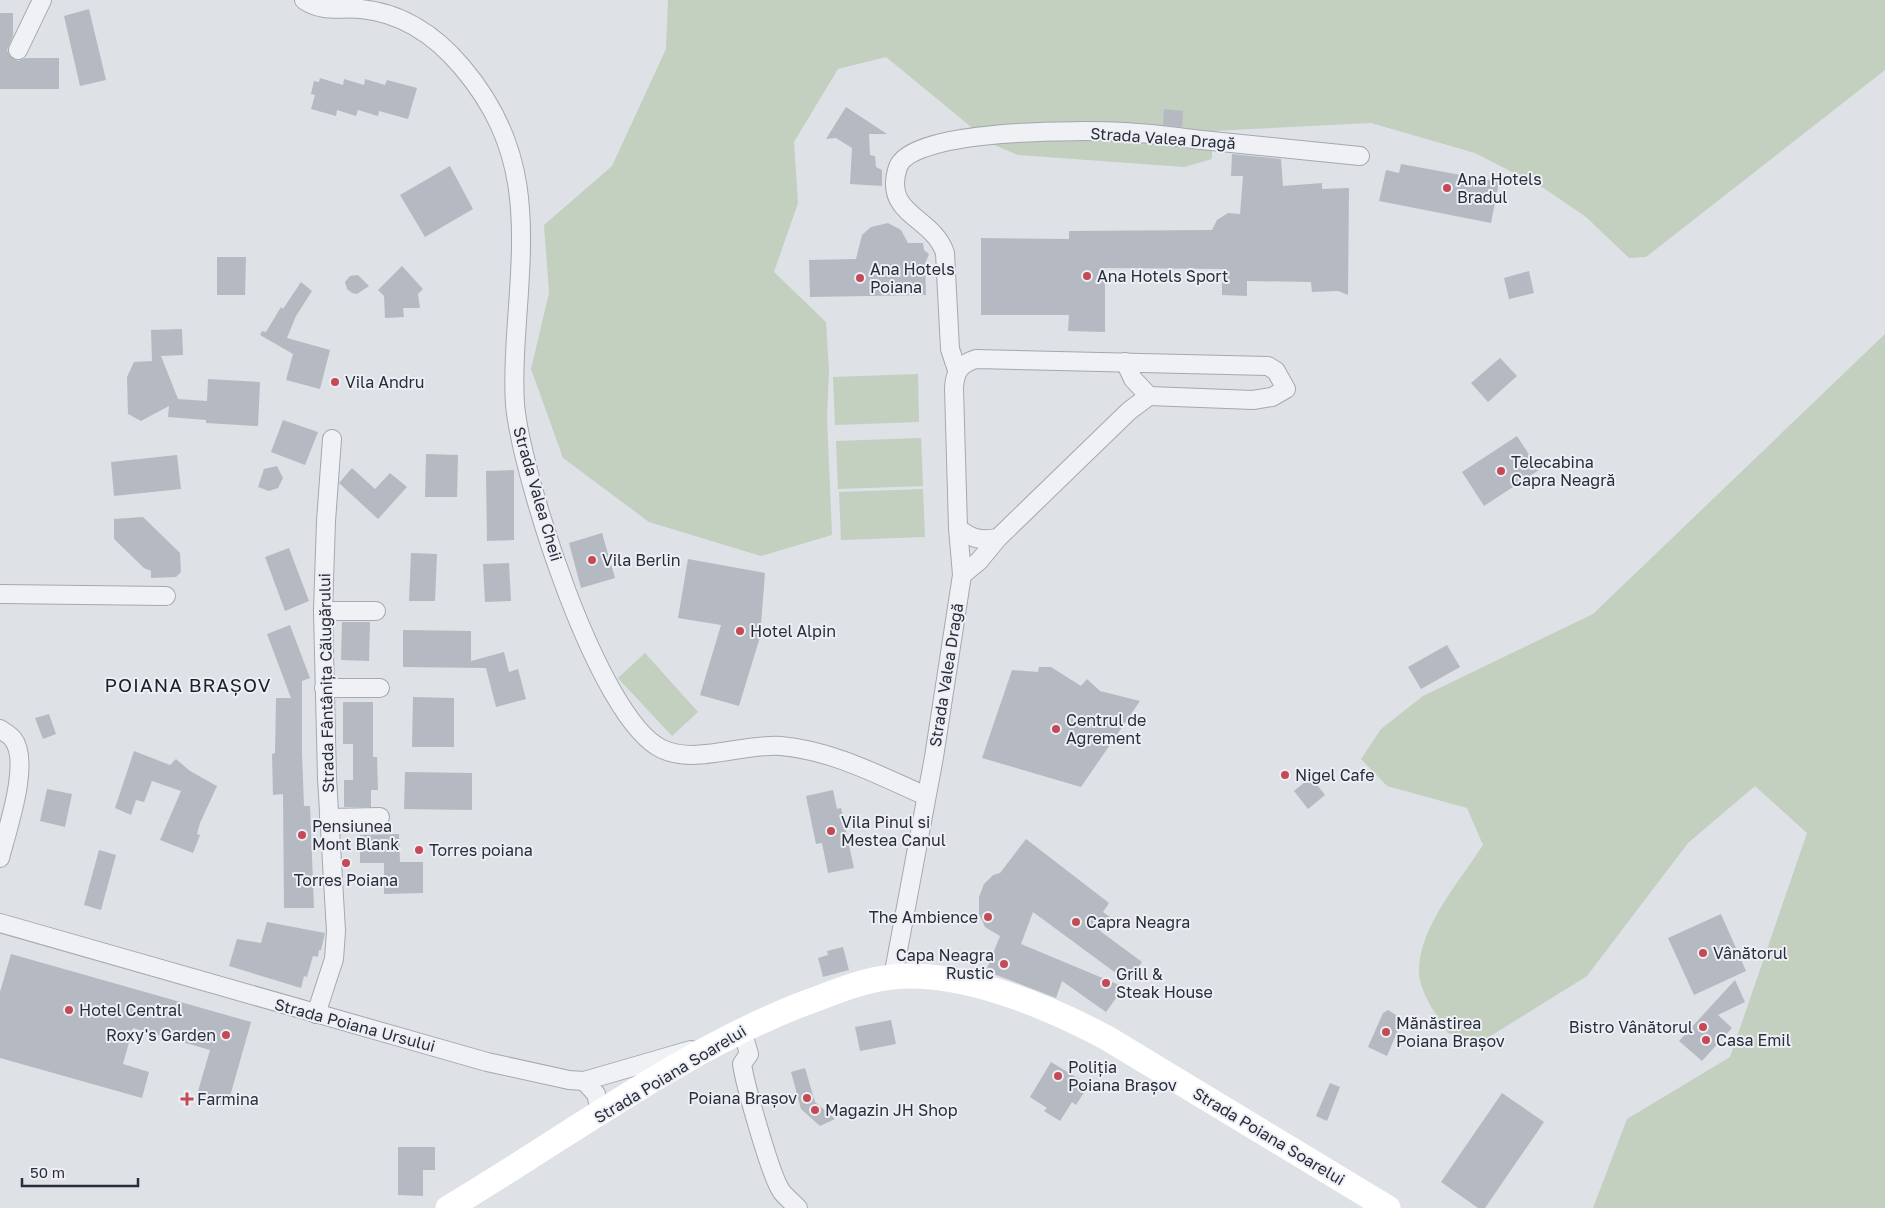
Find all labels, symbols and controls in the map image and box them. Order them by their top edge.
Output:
street label: Strada Valea Dragă [1090,123,1236,153]
place label: Ana Hotels Bradul [1457,169,1542,207]
marker: Ana Hotels Bradul [1441,182,1453,194]
place label: Ana Hotels Poiana [870,259,955,297]
place label: Ana Hotels Sport [1097,266,1228,286]
marker: Ana Hotels Sport [1081,270,1093,282]
marker: Ana Hotels Poiana [854,272,866,284]
place label: Vila Andru [345,372,425,392]
marker: Vila Andru [329,376,341,388]
street label: Strada Valea Cheii [509,424,567,564]
place label: Telecabina Capra Neagră [1511,452,1615,490]
marker: Telecabina Capra Neagră [1495,465,1507,477]
place label: Vila Berlin [602,550,681,570]
marker: Vila Berlin [586,554,598,566]
street label: Strada Fântânița Călugărului [314,573,338,793]
street label: Strada Valea Dragă [925,602,967,748]
place label: Hotel Alpin [750,621,836,641]
marker: Hotel Alpin [734,625,746,637]
district label: POIANA BRAȘOV [105,673,271,696]
place label: Centrul de Agrement [1066,710,1146,748]
marker: Centrul de Agrement [1050,723,1062,735]
place label: Nigel Cafe [1295,765,1375,785]
marker: Nigel Cafe [1279,769,1291,781]
place label: Vila Pinul si Mestea Canul [841,812,946,850]
place label: Pensiunea Mont Blank [312,816,399,854]
marker: Vila Pinul si Mestea Canul [825,825,837,837]
marker: Pensiunea Mont Blank [296,829,308,841]
place label: Torres poiana [429,840,533,860]
marker: Torres poiana [413,844,425,856]
marker: Torres Poiana [340,857,352,869]
place label: Torres Poiana [294,870,398,890]
place label: The Ambience [869,907,978,927]
marker: The Ambience [982,911,994,923]
place label: Capra Neagra [1086,912,1190,932]
marker: Capra Neagra [1070,916,1082,928]
place label: Vânătorul [1713,943,1788,963]
place label: Capa Neagra Rustic [896,945,994,983]
marker: Vânătorul [1697,947,1709,959]
marker: Capa Neagra Rustic [998,958,1010,970]
place label: Grill & Steak House [1116,964,1213,1002]
marker: Grill & Steak House [1100,977,1112,989]
street label: Strada Poiana Ursului [272,994,438,1056]
place label: Hotel Central [79,1000,182,1020]
marker: Hotel Central [63,1004,75,1016]
place label: Mănăstirea Poiana Brașov [1396,1013,1505,1051]
place label: Bistro Vânătorul [1569,1017,1693,1037]
street label: Strada Poiana Soarelui [590,1021,750,1127]
marker: Bistro Vânătorul [1697,1021,1709,1033]
place label: Roxy's Garden [106,1025,216,1045]
marker: Mănăstirea Poiana Brașov [1380,1026,1392,1038]
marker: Roxy's Garden [220,1029,232,1041]
place label: Casa Emil [1716,1030,1791,1050]
marker: Casa Emil [1700,1034,1712,1046]
place label: Poliția Poiana Brașov [1068,1057,1177,1095]
marker: Poliția Poiana Brașov [1052,1070,1064,1082]
street label: Strada Poiana Soarelui [1189,1083,1349,1189]
place label: Poiana Brașov [688,1088,797,1108]
place label: Farmina [197,1089,259,1109]
marker: Poiana Brașov [801,1092,813,1104]
marker: Farmina [181,1093,193,1105]
place label: Magazin JH Shop [825,1100,958,1120]
marker: Magazin JH Shop [809,1104,821,1116]
scale bar [22,1156,139,1188]
text: 50 m [30,1163,65,1181]

